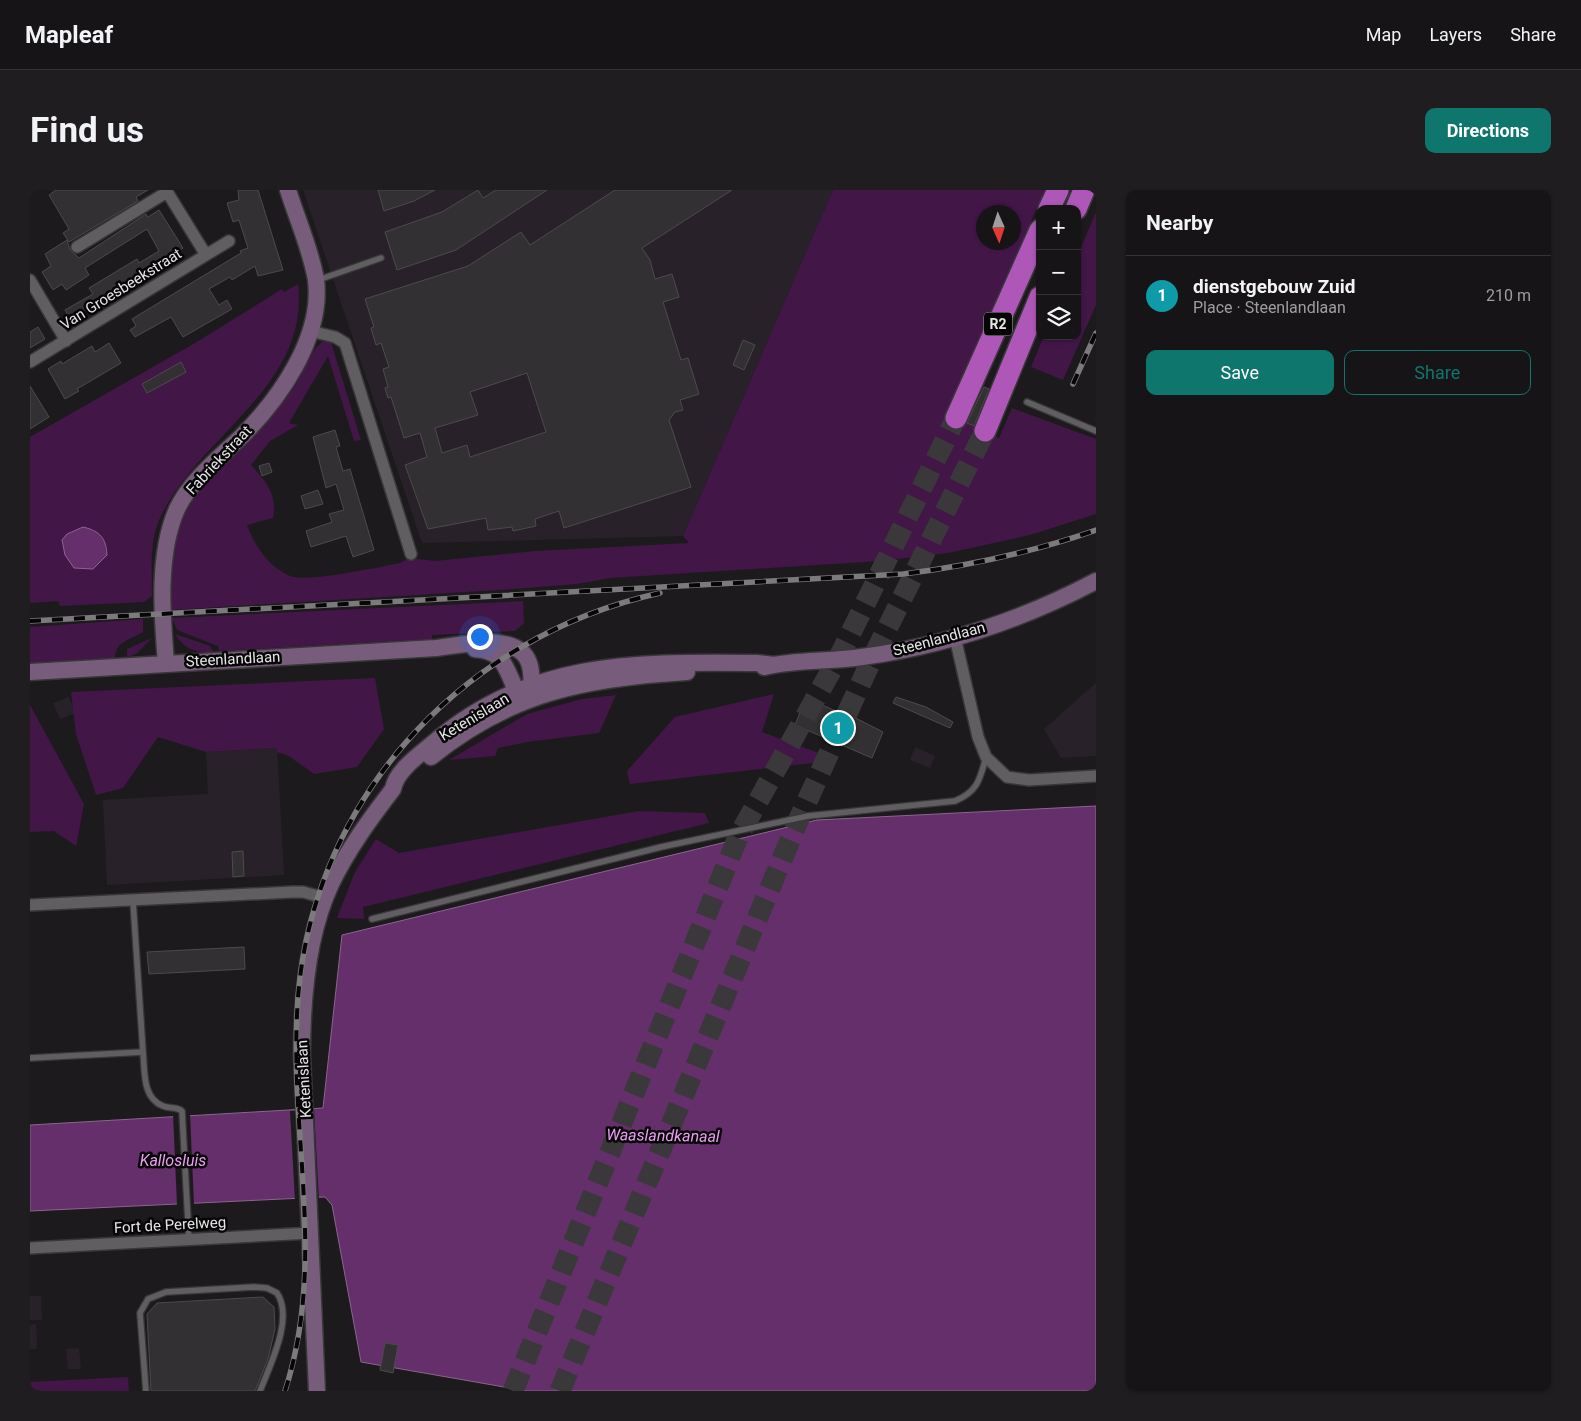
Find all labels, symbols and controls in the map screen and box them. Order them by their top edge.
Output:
text: Mapleaf [25,21,113,49]
text: Map [1366,24,1401,45]
text: Layers [1429,24,1482,45]
text: Share [1510,24,1556,45]
button: Directions [1425,108,1551,153]
text: Find us [30,110,144,151]
north arrow [976,205,1021,250]
map controls [1036,205,1081,340]
button: + [1036,205,1081,250]
text: Nearby [1146,211,1213,235]
street label: Van Groesbeekstraat [57,244,185,334]
button: − [1036,250,1081,295]
text: dienstgebouw Zuid [1193,275,1355,298]
text: 1 [1157,286,1167,305]
text: 210 m [1486,286,1531,305]
button: layers [1036,295,1081,340]
text: Place · Steenlandlaan [1193,298,1346,317]
road number: R2 [984,312,1012,336]
button: Save [1146,350,1334,395]
button: Share [1344,350,1531,395]
street label: Fabriekstraat [183,422,256,498]
street label: Steenlandlaan [891,618,987,660]
your location [467,624,493,650]
street label: Steenlandlaan [185,648,281,670]
street label: Ketenislaan [436,689,512,745]
pin: 1 [822,709,854,747]
street label: Ketenislaan [293,1040,315,1118]
water label: Waaslandkanaal [606,1125,720,1146]
water label: Kallosluis [140,1151,206,1170]
street label: Fort de Perelweg [113,1213,227,1237]

